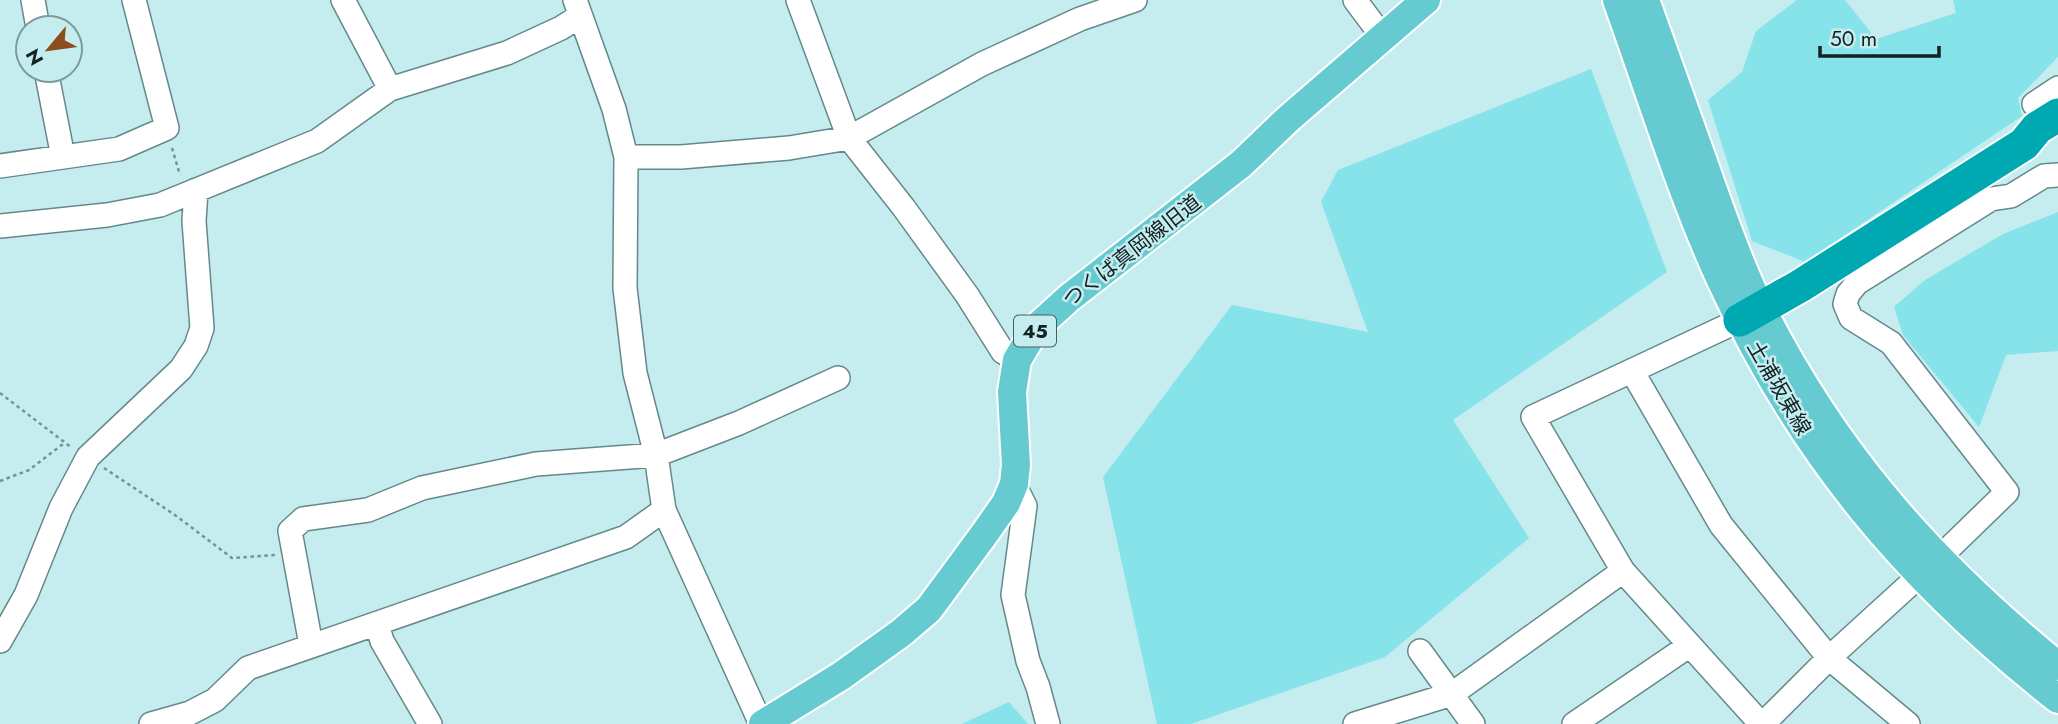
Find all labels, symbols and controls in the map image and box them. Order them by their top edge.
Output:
north arrow [14,14,84,84]
scale bar [1820,14,1939,58]
text: 50 m [1830,24,1877,54]
text: N [19,44,50,70]
street label: つくば真岡線旧道 [1057,187,1207,315]
road number: 45 [1014,316,1056,346]
street label: 土浦坂東線 [1740,335,1818,441]

